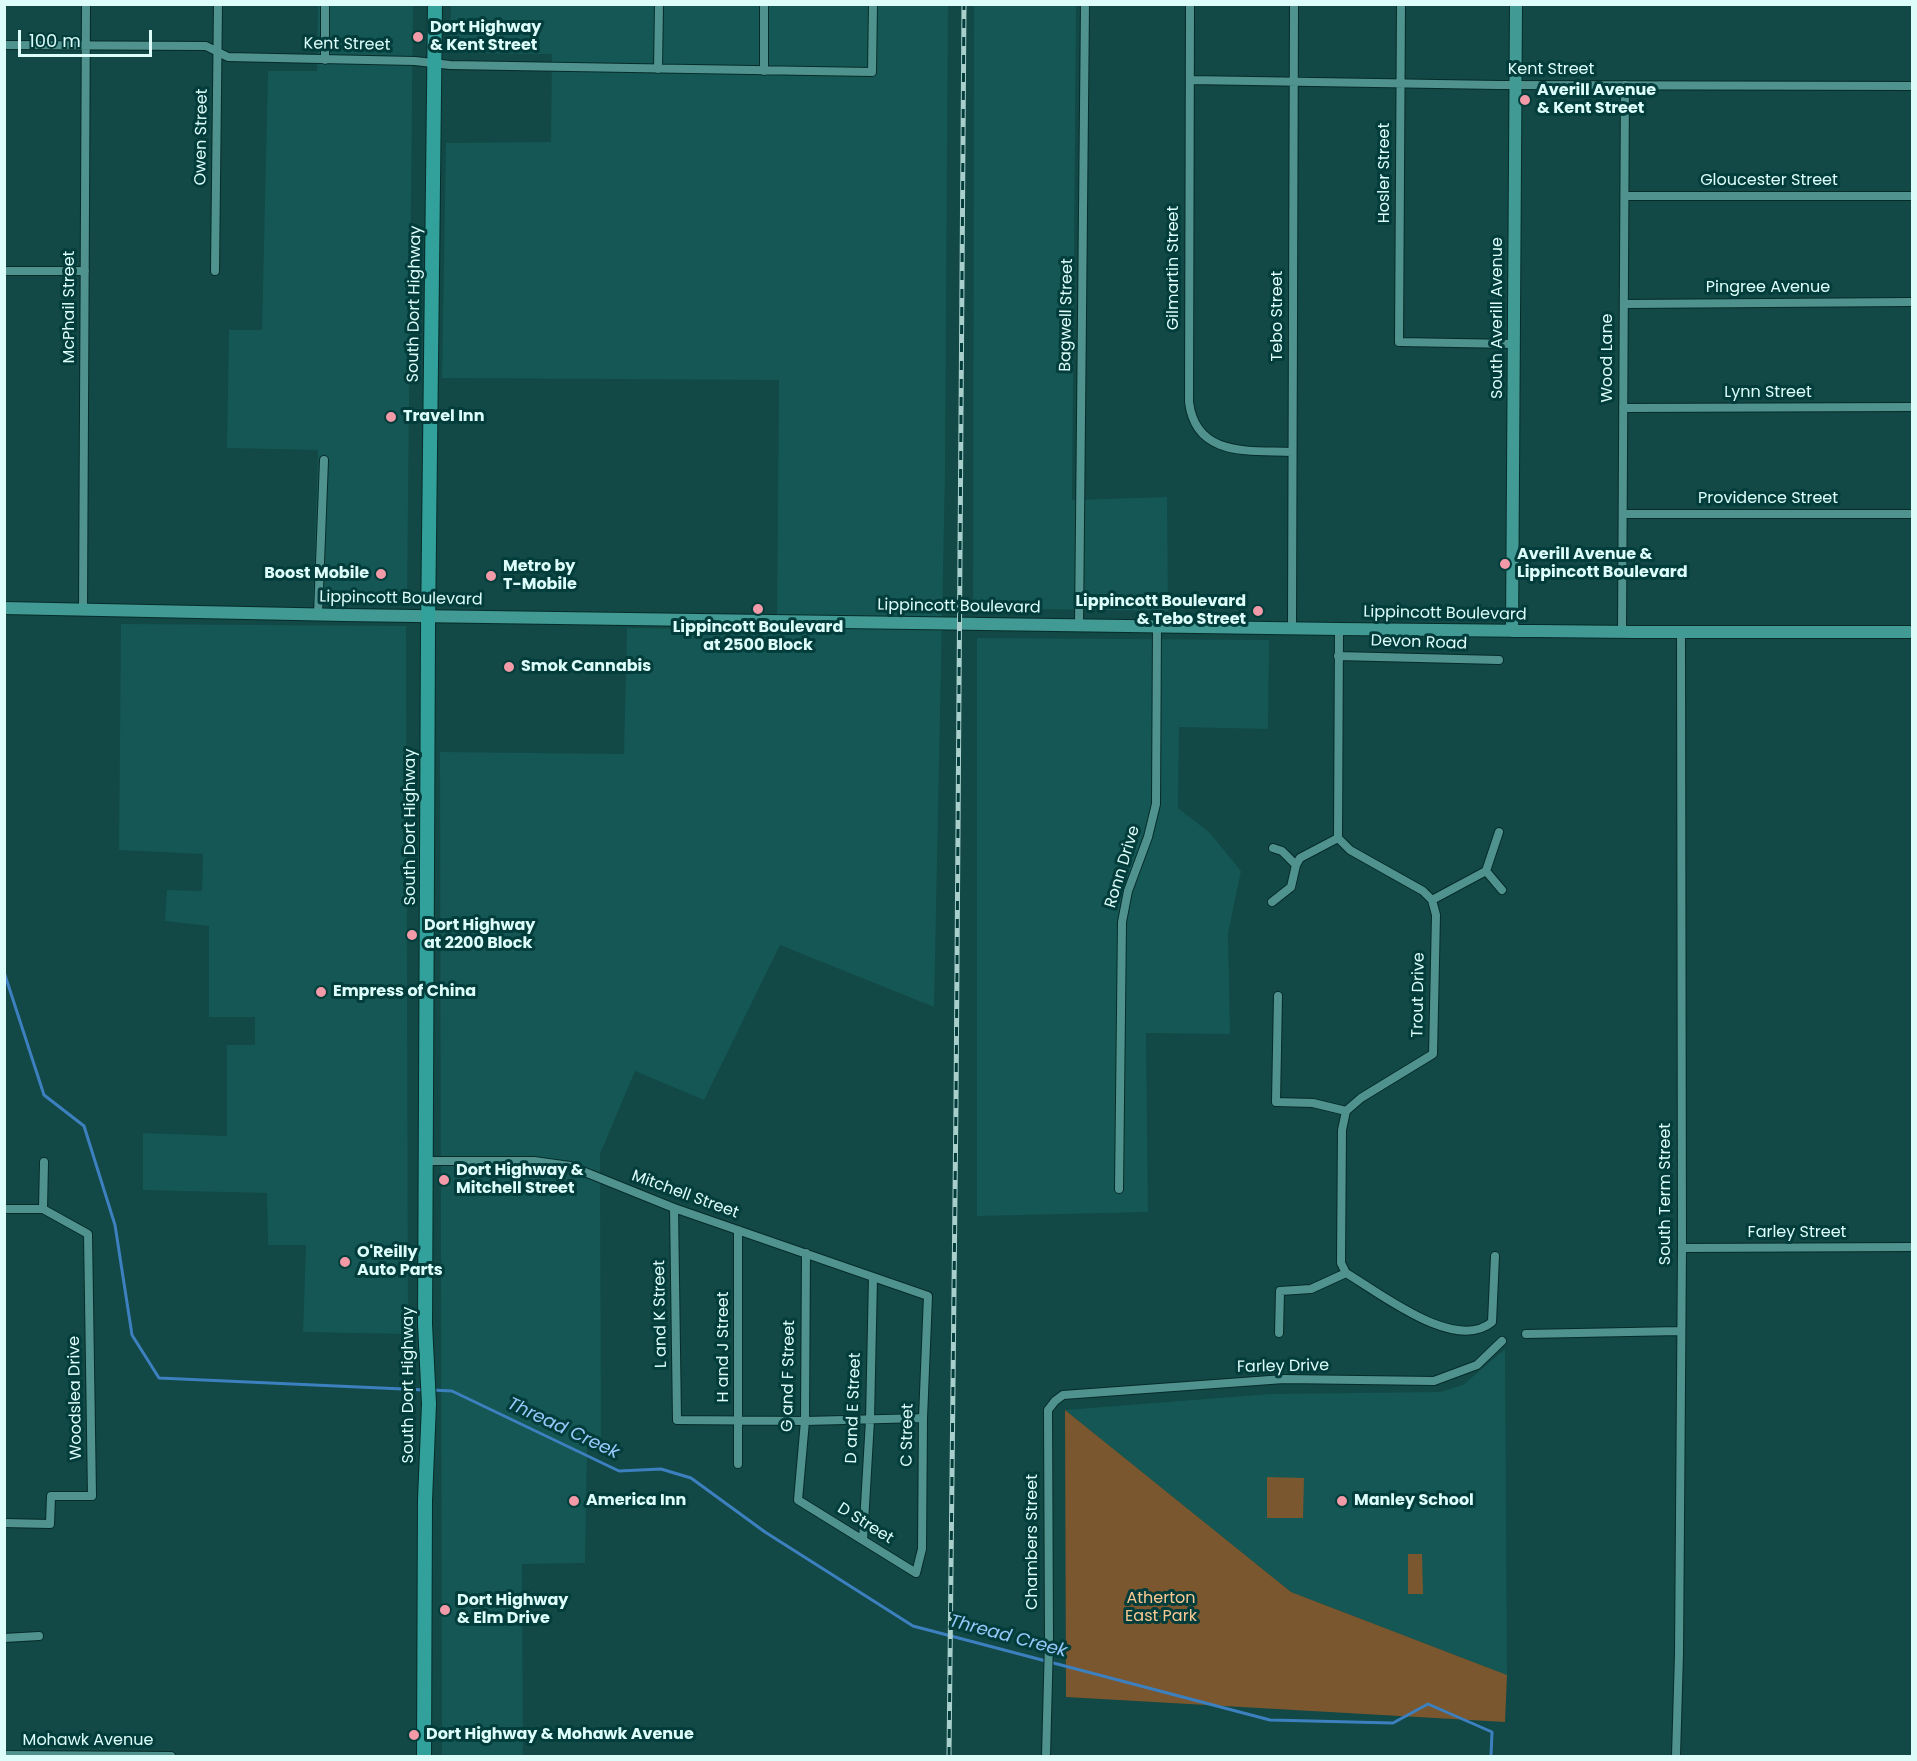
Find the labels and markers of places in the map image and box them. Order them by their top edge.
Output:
place label: Dort Highway & Kent Street [430,18,541,56]
marker: Dort Highway & Kent Street [411,30,425,44]
place label: Averill Avenue & Kent Street [1537,81,1656,119]
marker: Averill Avenue & Kent Street [1518,93,1532,107]
place label: Travel Inn [403,407,484,427]
marker: Travel Inn [384,410,398,424]
place label: Averill Avenue & Lippincott Boulevard [1517,545,1688,583]
place label: Metro by T-Mobile [503,557,577,595]
marker: Averill Avenue & Lippincott Boulevard [1498,557,1512,571]
place label: Boost Mobile [264,564,369,584]
marker: Boost Mobile [374,567,388,581]
marker: Metro by T-Mobile [484,569,498,583]
place label: Lippincott Boulevard & Tebo Street [1075,592,1246,630]
marker: Lippincott Boulevard at 2500 Block [751,602,765,616]
marker: Lippincott Boulevard & Tebo Street [1251,604,1265,618]
place label: Lippincott Boulevard at 2500 Block [673,618,843,656]
place label: Smok Cannabis [521,657,651,677]
marker: Smok Cannabis [502,660,516,674]
place label: Dort Highway at 2200 Block [424,916,535,954]
marker: Dort Highway at 2200 Block [405,928,419,942]
place label: Empress of China [333,982,476,1002]
marker: Empress of China [314,985,328,999]
place label: Dort Highway & Mitchell Street [456,1161,584,1199]
marker: Dort Highway & Mitchell Street [437,1173,451,1187]
place label: O'Reilly Auto Parts [357,1243,443,1281]
marker: O'Reilly Auto Parts [338,1255,352,1269]
place label: America Inn [586,1491,686,1511]
place label: Manley School [1354,1491,1474,1511]
marker: America Inn [567,1494,581,1508]
marker: Manley School [1335,1494,1349,1508]
place label: Dort Highway & Elm Drive [457,1591,568,1629]
marker: Dort Highway & Elm Drive [438,1603,452,1617]
place label: Dort Highway & Mohawk Avenue [426,1725,694,1745]
marker: Dort Highway & Mohawk Avenue [407,1728,421,1742]

